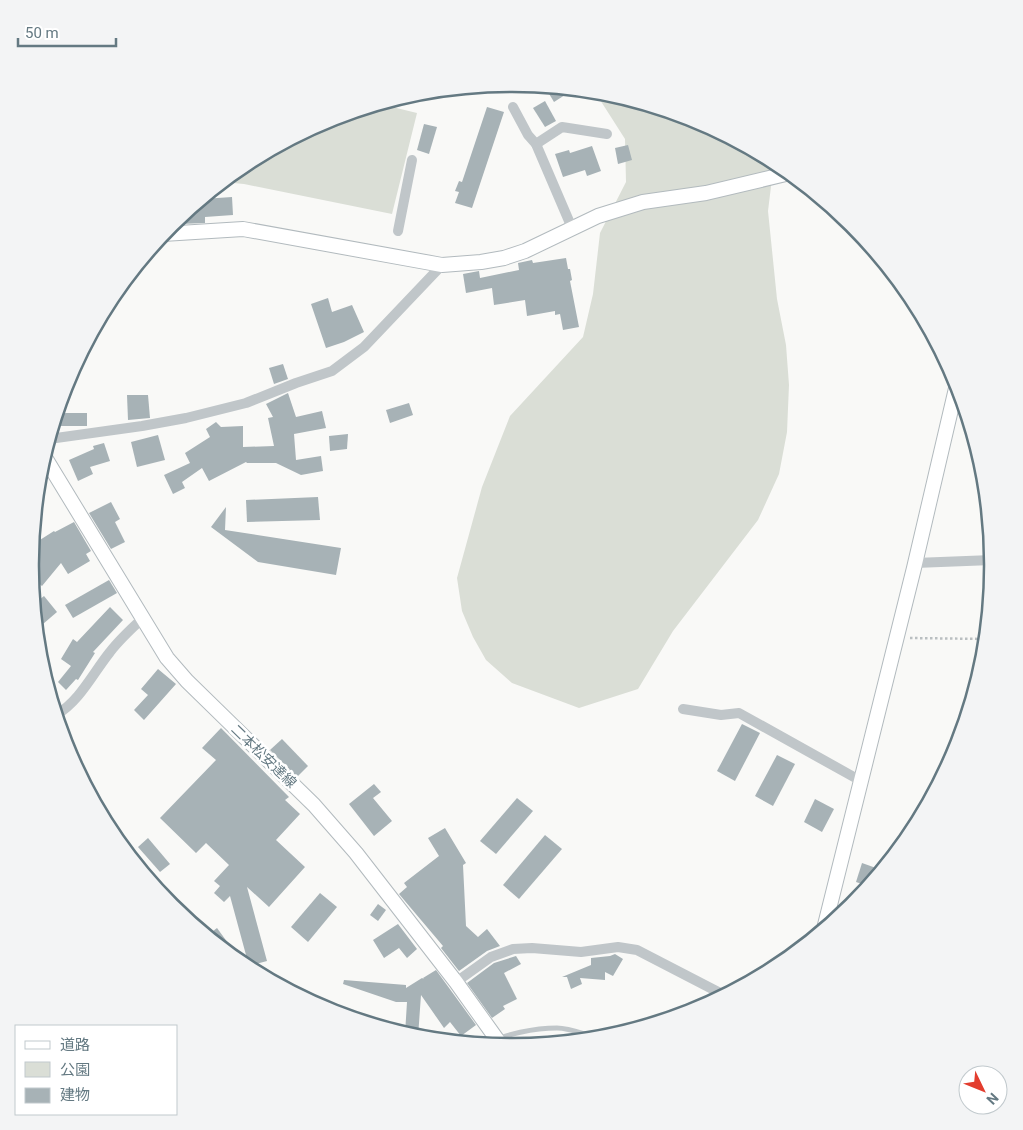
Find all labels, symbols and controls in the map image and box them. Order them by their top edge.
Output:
scale bar [18,15,115,47]
text: 50 m [25,24,59,42]
street label: 二本松安達線 [228,721,300,791]
legend [15,1025,178,1115]
text: 道路 [60,1036,90,1054]
text: 公園 [60,1061,90,1079]
north arrow [958,1065,1008,1115]
text: 建物 [60,1086,90,1104]
text: N [983,1090,1002,1108]

